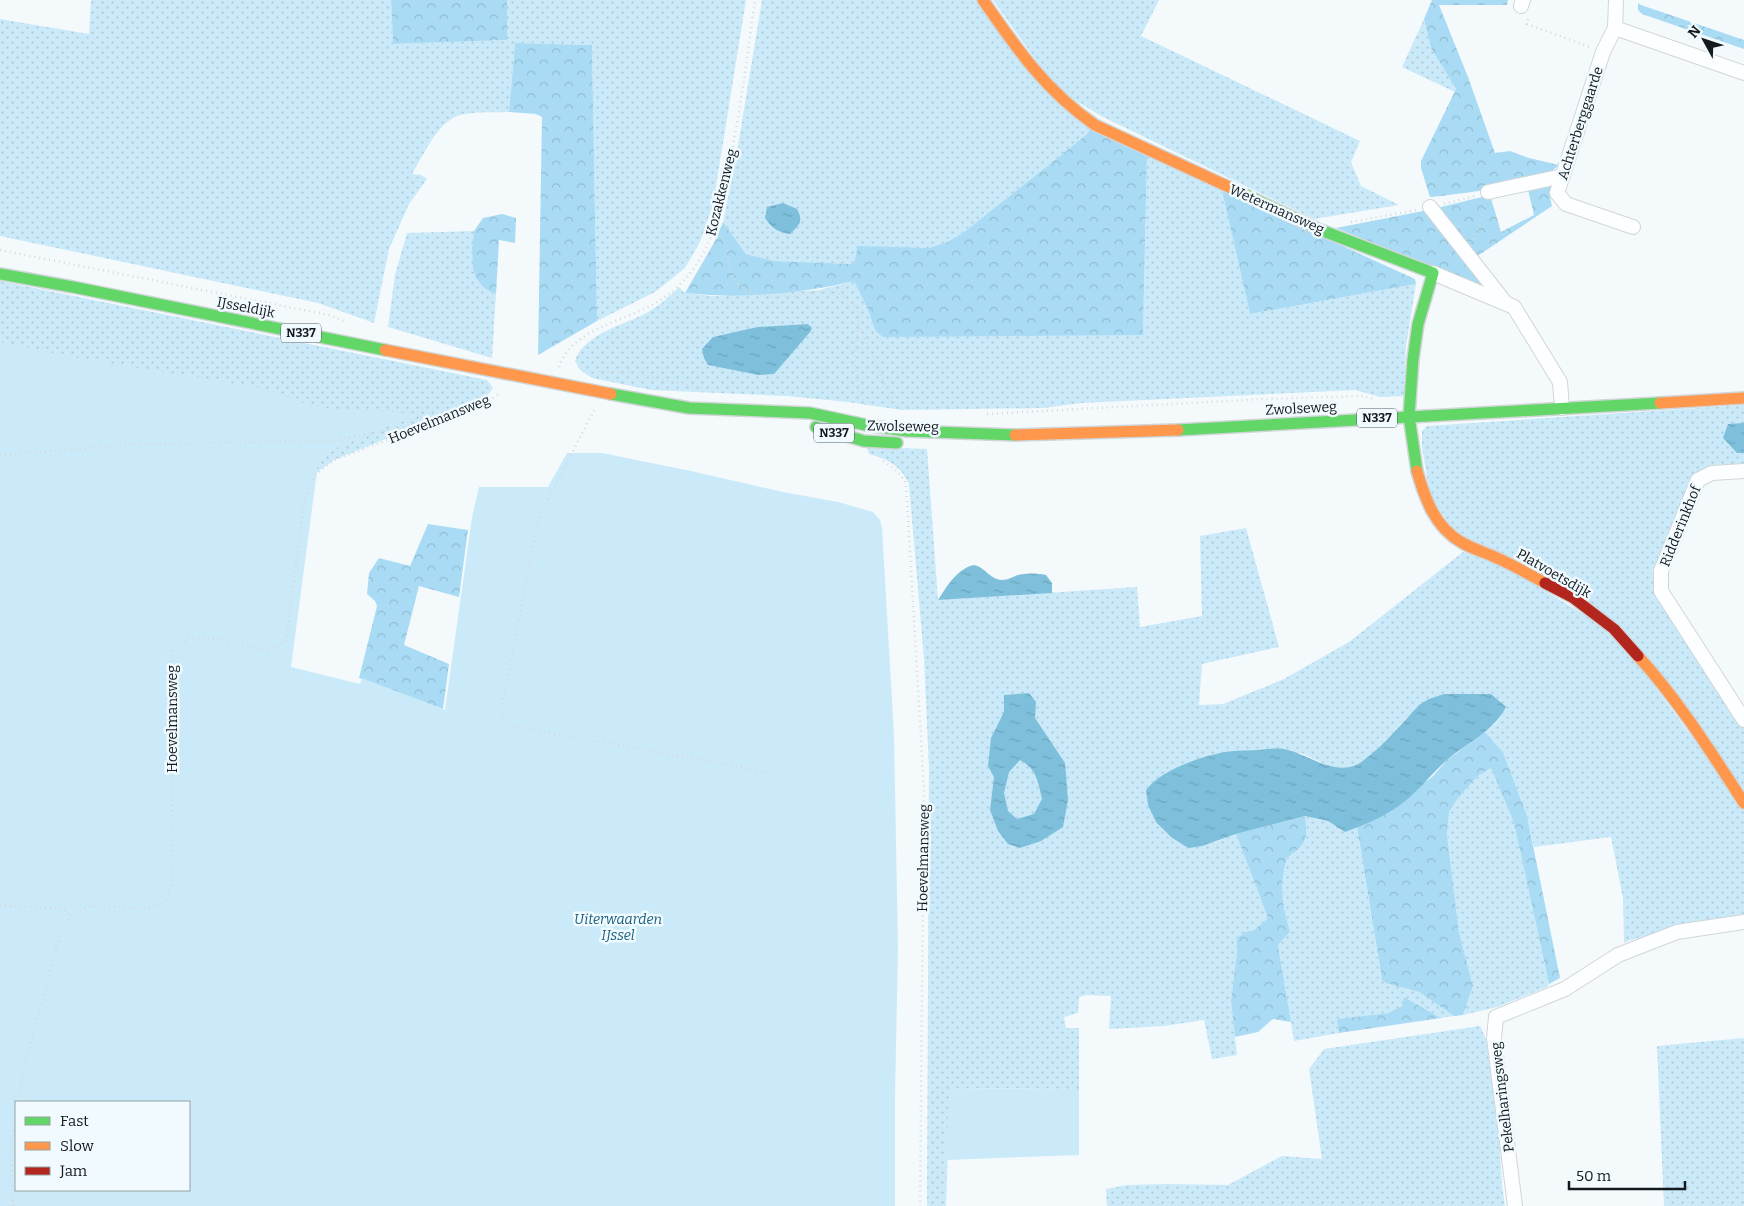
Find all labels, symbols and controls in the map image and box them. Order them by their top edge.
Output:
north arrow [1679,15,1729,65]
text: N [1684,22,1705,42]
street label: Achterberggaarde [1554,64,1607,182]
street label: Kozakkenweg [702,146,741,238]
street label: Wetermansweg [1227,181,1327,238]
street label: IJsseldijk [216,294,276,321]
road number: N337 [281,323,321,342]
street label: Hoevelmansweg [386,391,493,448]
street label: Zwolseweg [1265,398,1337,419]
road number: N337 [1357,408,1397,428]
street label: Zwolseweg [867,417,939,436]
road number: N337 [814,423,854,442]
street label: Ridderinkhof [1657,482,1705,569]
street label: Platvoetsdijk [1513,545,1594,602]
street label: Hoevelmansweg [164,665,181,773]
street label: Hoevelmansweg [914,804,933,912]
park label: Uiterwaarden IJssel [574,911,662,944]
street label: Pekelharingsweg [1487,1041,1518,1153]
legend [15,1101,190,1191]
text: Fast [60,1112,89,1130]
text: Slow [60,1137,95,1155]
scale bar [1569,1158,1685,1190]
text: Jam [59,1162,88,1180]
text: 50 m [1576,1167,1612,1185]

